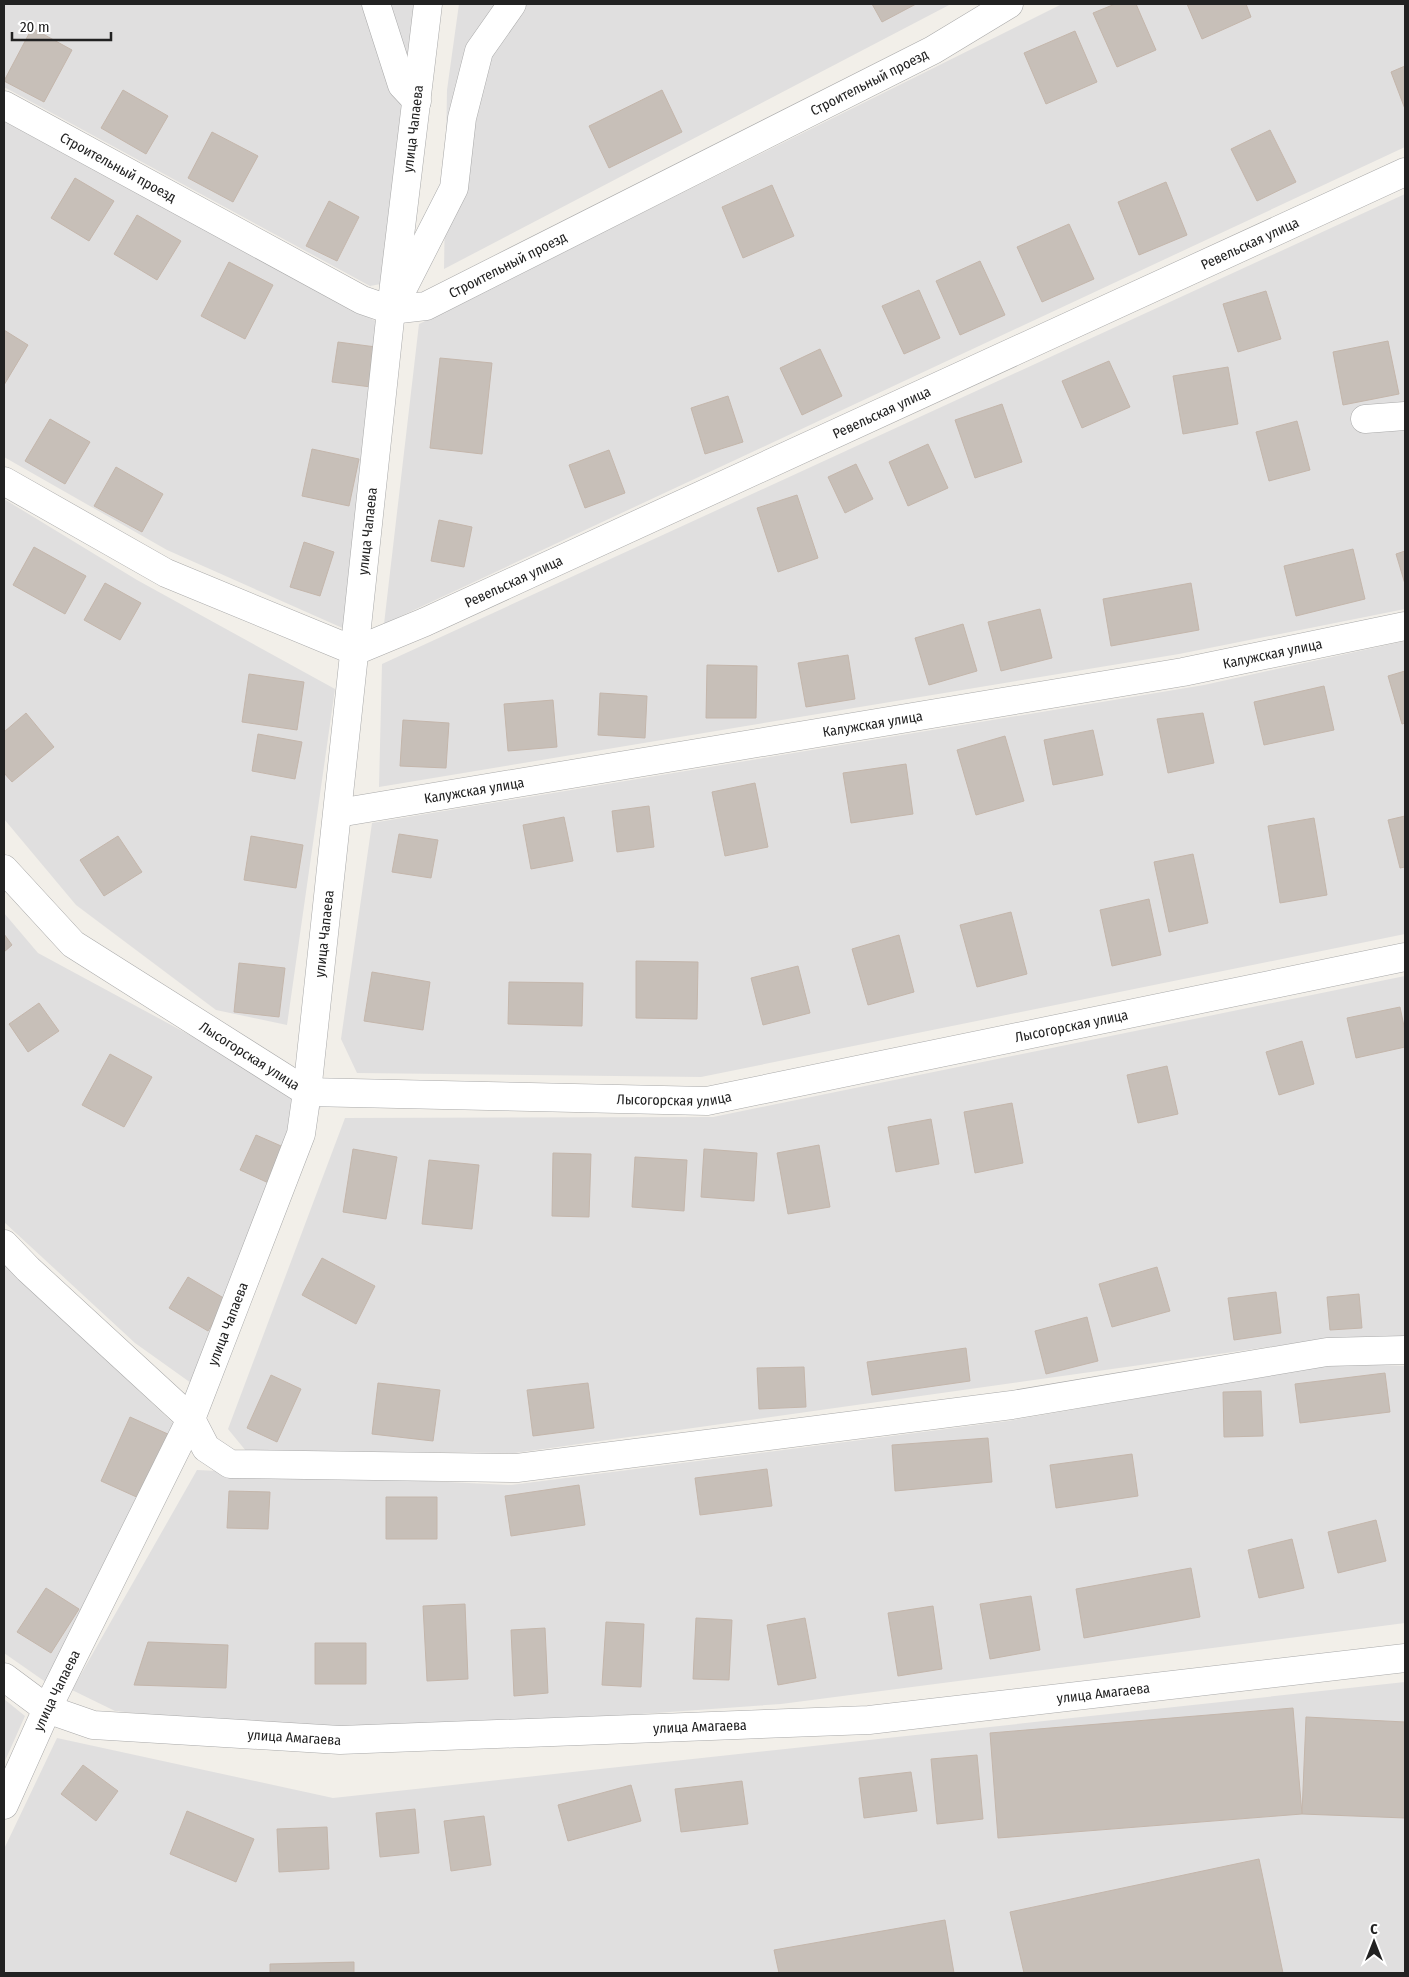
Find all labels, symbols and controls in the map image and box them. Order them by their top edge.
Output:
scale bar [12,10,111,42]
text: 20 m [20,18,50,36]
street label: Строительный проезд [807,45,931,119]
street label: улица Чапаева [399,84,427,173]
street label: Строительный проезд [57,129,179,206]
street label: Ревельская улица [1198,213,1301,273]
street label: Строительный проезд [446,228,569,302]
street label: Ревельская улица [830,382,933,442]
street label: улица Чапаева [354,486,380,576]
street label: Ревельская улица [462,551,565,611]
street label: Калужская улица [1221,635,1324,672]
street label: Калужская улица [821,707,924,741]
street label: Калужская улица [423,774,526,807]
street label: улица Чапаева [311,889,337,978]
street label: Лысогорская улица [1013,1006,1130,1046]
street label: Лысогорская улица [197,1018,303,1094]
street label: Лысогорская улица [616,1088,733,1110]
street label: улица Чапаева [204,1280,252,1368]
street label: улица Чапаева [30,1647,83,1734]
street label: улица Амагаева [1056,1679,1151,1707]
street label: улица Амагаева [653,1716,747,1737]
street label: улица Амагаева [247,1726,342,1749]
north arrow [1349,1917,1399,1967]
text: С [1370,1921,1378,1938]

